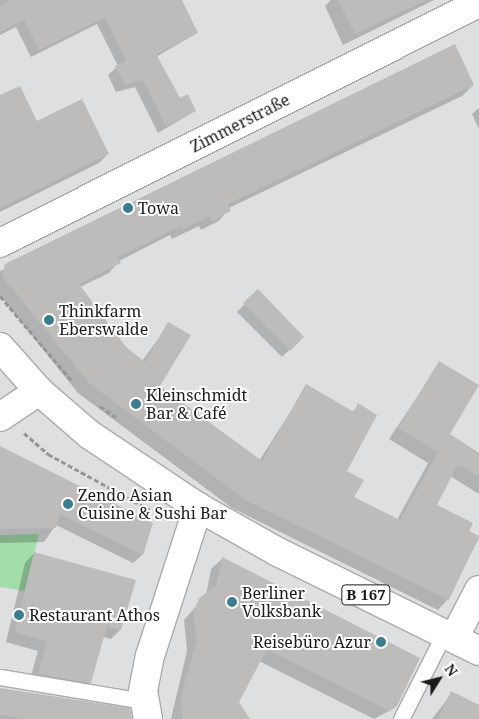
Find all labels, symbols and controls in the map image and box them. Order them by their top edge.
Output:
street label: Zimmerstraße [187,90,293,156]
place label: Towa [138,198,179,218]
marker: Towa [122,202,134,214]
place label: Thinkfarm Eberswalde [59,301,148,339]
marker: Thinkfarm Eberswalde [43,314,55,326]
place label: Kleinschmidt Bar & Café [146,385,247,423]
marker: Kleinschmidt Bar & Café [130,398,142,410]
place label: Zendo Asian Cuisine & Sushi Bar [78,485,227,523]
marker: Zendo Asian Cuisine & Sushi Bar [62,498,74,510]
road number: B 167 [341,582,391,608]
place label: Berliner Volksbank [242,583,321,621]
marker: Berliner Volksbank [226,596,238,608]
place label: Restaurant Athos [29,605,160,625]
marker: Restaurant Athos [13,609,25,621]
place label: Reisebüro Azur [253,632,371,652]
marker: Reisebüro Azur [375,636,387,648]
north arrow [414,654,464,704]
text: N [441,660,462,680]

